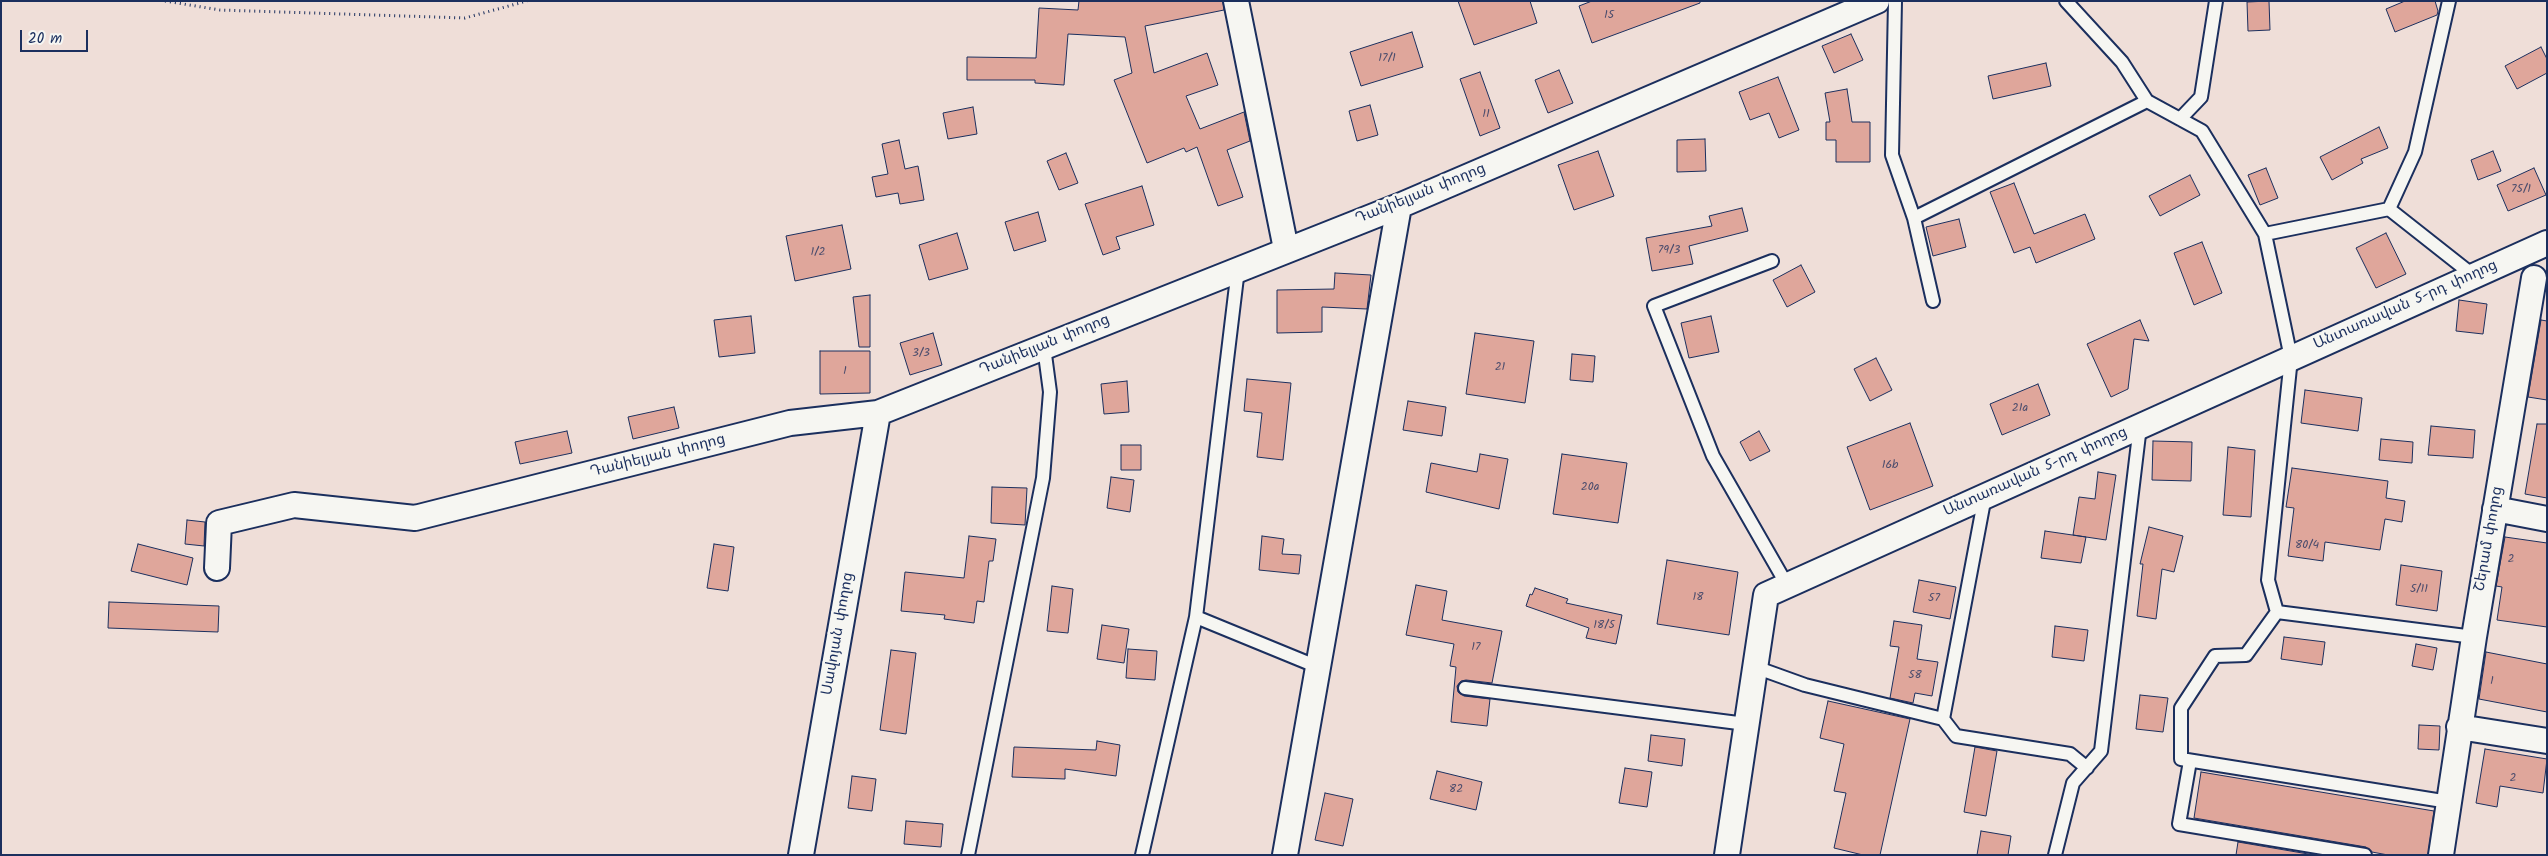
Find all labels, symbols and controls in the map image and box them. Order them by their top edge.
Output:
house number: 15 [1604,9,1614,23]
scale bar [22,20,90,52]
text: 20 m [28,27,62,51]
house number: 17/1 [1378,52,1396,66]
house number: 11 [1482,108,1490,122]
street label: Դանիելյան փողոց [1353,161,1489,229]
house number: 75/1 [2511,183,2531,197]
house number: 79/3 [1658,244,1680,258]
house number: 1/2 [811,246,825,260]
street label: Անտառավան 5-րդ փողոց [2311,257,2501,355]
street label: Դանիելյան փողոց [977,312,1113,380]
house number: 3/3 [912,347,930,361]
house number: 21 [1495,361,1505,375]
house number: 1 [843,365,847,379]
house number: 21a [2012,402,2028,416]
street label: Անտառավան 5-րդ փողոց [1941,424,2131,522]
street label: Դանիելյան փողոց [588,431,728,483]
house number: 16b [1882,459,1898,473]
house number: 20a [1581,481,1599,495]
street label: Շերամ փողոց [2472,485,2508,593]
house number: 80/4 [2295,539,2319,553]
house number: 2 [2508,553,2514,567]
street label: Սավոյան փողոց [819,571,859,697]
house number: 5/11 [2410,583,2428,597]
house number: 18 [1693,591,1703,605]
house number: 57 [1928,592,1940,606]
house number: 18/5 [1593,619,1615,633]
house number: 17 [1471,641,1481,655]
house number: 58 [1908,669,1922,683]
house number: 1 [2490,675,2494,689]
house number: 2 [2510,772,2516,786]
house number: 82 [1449,783,1463,797]

